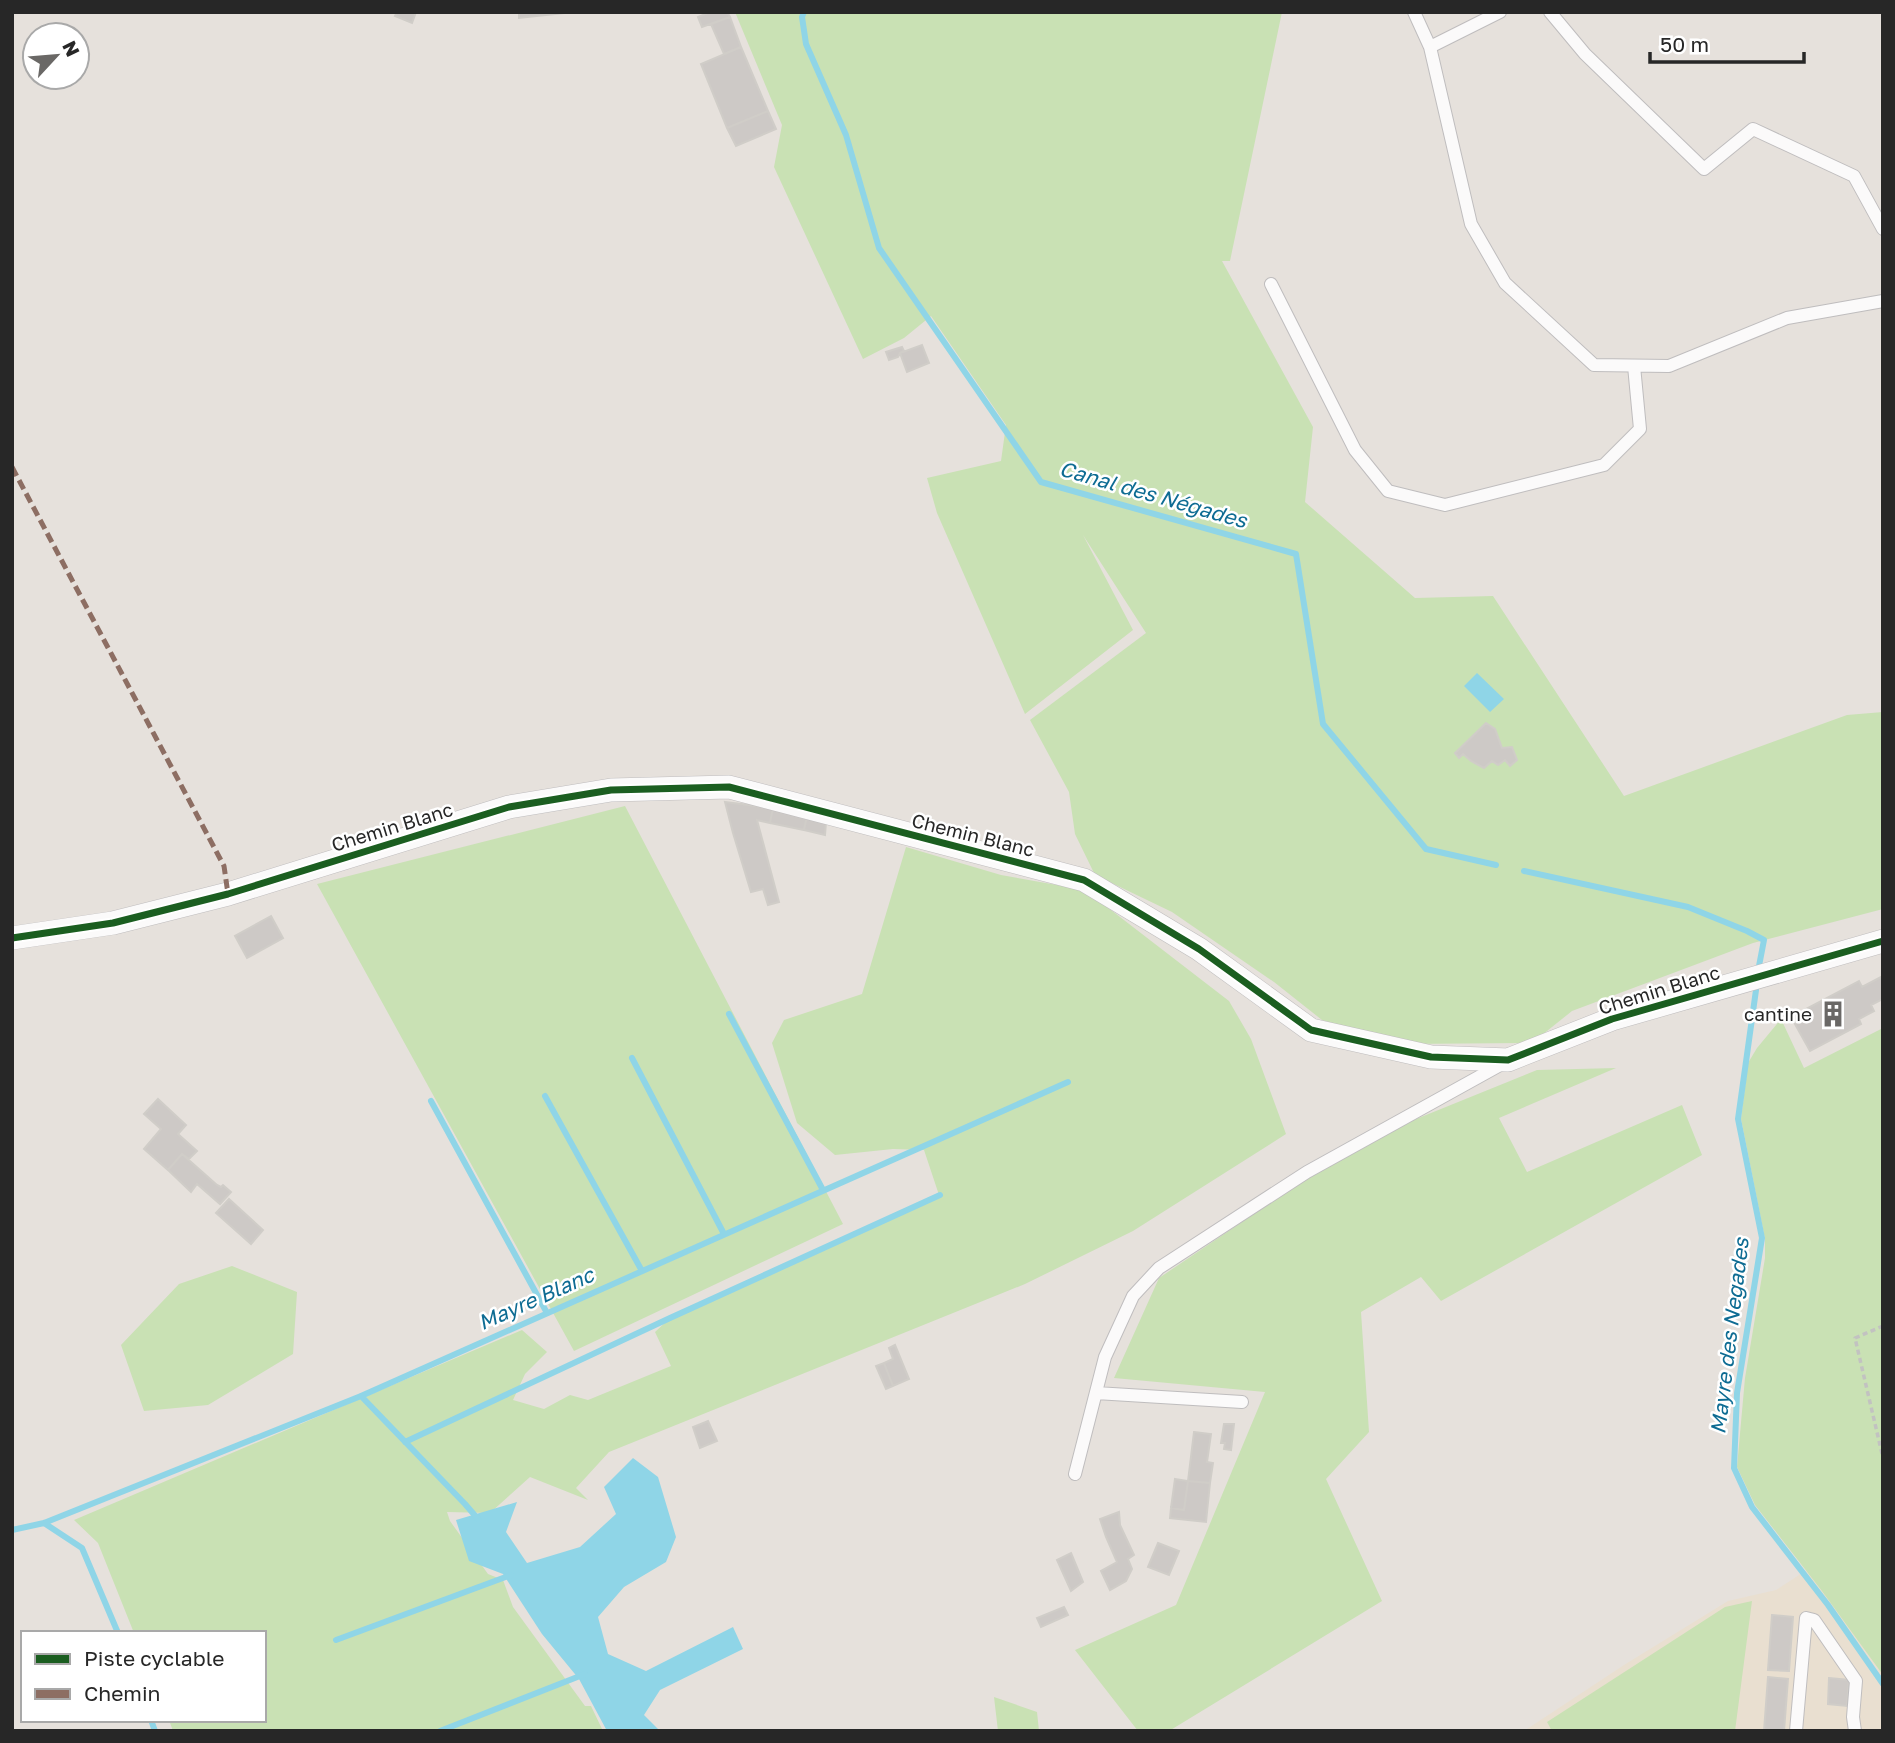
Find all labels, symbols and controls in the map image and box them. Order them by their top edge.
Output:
north arrow [21,21,91,91]
scale bar [1650,21,1804,65]
text: 50 m [1660,31,1709,57]
text: N [58,37,85,60]
water label: Canal des Négades [1057,455,1251,533]
street label: Chemin Blanc [328,797,455,856]
street label: Chemin Blanc [909,808,1037,861]
street label: Chemin Blanc [1595,960,1722,1019]
building icon: cantine [1818,999,1848,1029]
place label: cantine [1744,1002,1812,1025]
water label: Mayre des Negades [1704,1236,1754,1435]
water label: Mayre Blanc [474,1260,599,1335]
legend [21,1631,266,1722]
text: Piste cyclable [84,1645,224,1671]
text: Chemin [84,1680,161,1706]

